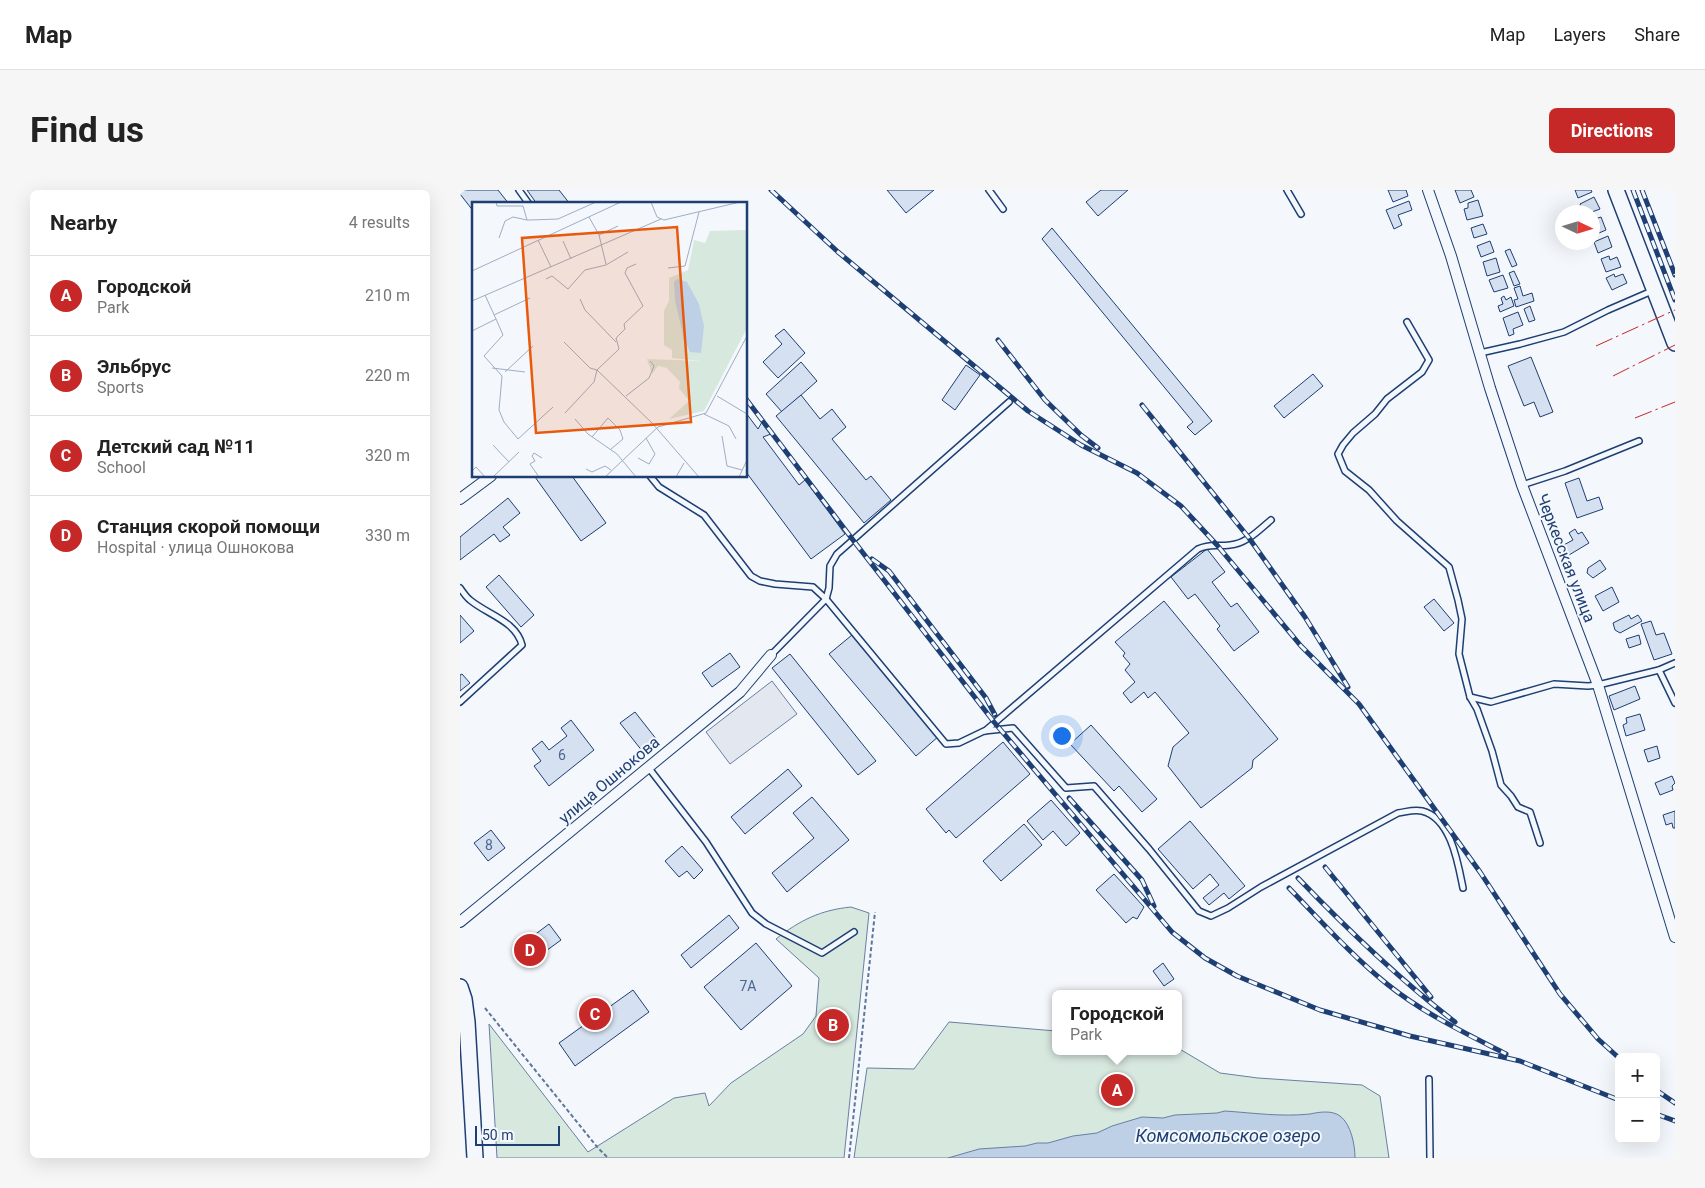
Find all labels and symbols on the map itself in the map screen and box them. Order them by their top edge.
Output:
inset map [472,202,748,478]
north arrow [1555,205,1600,250]
street label: Черкесская улица [1533,491,1599,625]
your location [1049,723,1075,749]
street label: улица Ошнокова [555,732,663,828]
house number: 6 [558,747,566,763]
house number: 8 [485,837,493,853]
pin: D [514,931,546,969]
house number: 7А [739,978,757,994]
pin: C [579,995,611,1033]
pin: B [817,1006,849,1044]
pin: A [1101,1071,1133,1109]
scale bar [475,1123,560,1146]
water label: Комсомольское озеро [1135,1125,1321,1146]

